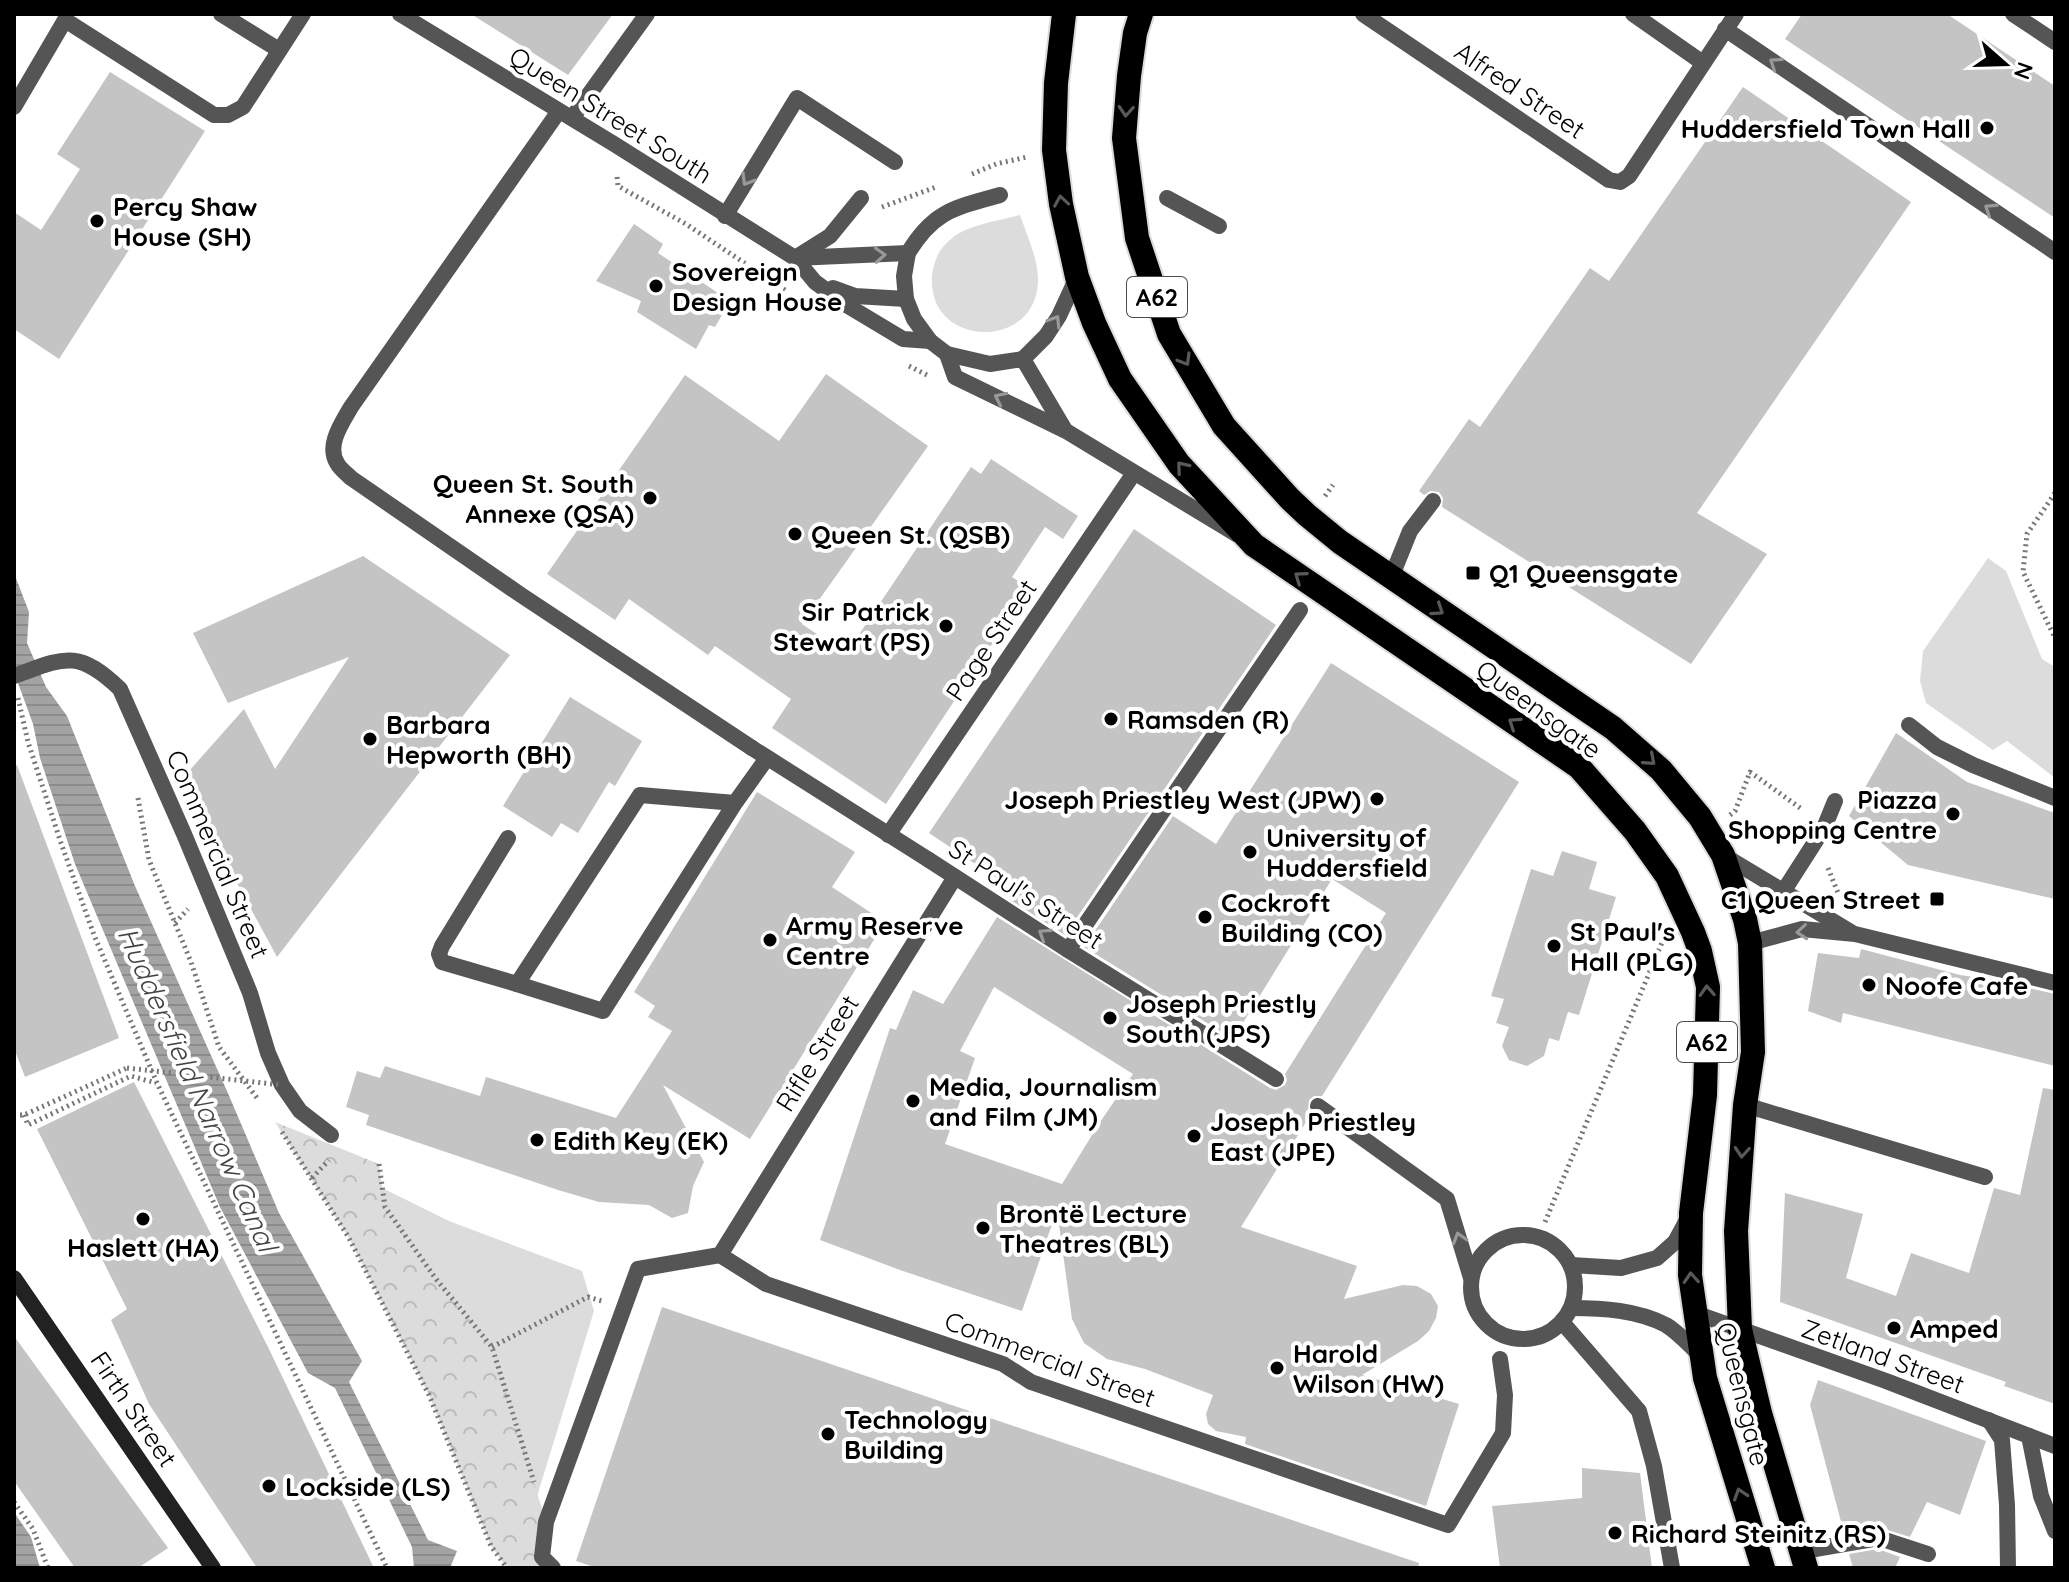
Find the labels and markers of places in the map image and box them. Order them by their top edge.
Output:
place label: Huddersfield Town Hall [1681,112,1971,145]
marker: Huddersfield Town Hall [1978,119,1996,137]
place label: Percy Shaw House (SH) [113,190,257,253]
marker: Percy Shaw House (SH) [88,212,106,230]
place label: Sovereign Design House [672,255,842,318]
marker: Sovereign Design House [647,277,665,295]
place label: Queen St. South Annexe (QSA) [433,467,634,530]
marker: Queen St. South Annexe (QSA) [641,489,659,507]
place label: Queen St. (QSB) [811,518,1010,551]
marker: Queen St. (QSB) [786,525,804,543]
place label: Q1 Queensgate [1489,557,1678,590]
marker: Q1 Queensgate [1464,564,1482,582]
place label: Sir Patrick Stewart (PS) [773,595,930,658]
marker: Sir Patrick Stewart (PS) [937,617,955,635]
place label: Ramsden (R) [1127,703,1289,736]
place label: Barbara Hepworth (BH) [386,708,571,771]
marker: Ramsden (R) [1102,710,1120,728]
marker: Barbara Hepworth (BH) [361,730,379,748]
place label: Joseph Priestley West (JPW) [1004,783,1361,816]
place label: Piazza Shopping Centre [1728,783,1937,846]
marker: Joseph Priestley West (JPW) [1368,790,1386,808]
marker: Piazza Shopping Centre [1944,805,1962,823]
place label: University of Huddersfield [1266,821,1428,884]
marker: University of Huddersfield [1241,843,1259,861]
place label: C1 Queen Street [1721,883,1921,916]
place label: Cockroft Building (CO) [1221,886,1383,949]
marker: C1 Queen Street [1928,890,1946,908]
marker: Cockroft Building (CO) [1196,908,1214,926]
place label: Army Reserve Centre [786,909,964,972]
place label: St Paul's Hall (PLG) [1570,915,1693,978]
marker: Army Reserve Centre [761,931,779,949]
marker: St Paul's Hall (PLG) [1545,937,1563,955]
place label: Noofe Cafe [1885,969,2028,1002]
marker: Noofe Cafe [1860,976,1878,994]
place label: Joseph Priestly South (JPS) [1126,987,1317,1050]
marker: Joseph Priestly South (JPS) [1101,1009,1119,1027]
place label: Media, Journalism and Film (JM) [929,1070,1157,1133]
marker: Media, Journalism and Film (JM) [904,1092,922,1110]
place label: Joseph Priestley East (JPE) [1210,1105,1416,1168]
place label: Edith Key (EK) [553,1124,728,1157]
marker: Joseph Priestley East (JPE) [1185,1127,1203,1145]
marker: Edith Key (EK) [528,1131,546,1149]
place label: Brontë Lecture Theatres (BL) [999,1197,1187,1260]
marker: Haslett (HA) [134,1210,152,1228]
marker: Brontë Lecture Theatres (BL) [974,1219,992,1237]
place label: Haslett (HA) [67,1231,219,1264]
place label: Amped [1910,1312,1999,1345]
marker: Amped [1885,1319,1903,1337]
place label: Harold Wilson (HW) [1293,1337,1444,1400]
marker: Harold Wilson (HW) [1268,1359,1286,1377]
place label: Technology Building [844,1403,988,1466]
marker: Technology Building [819,1425,837,1443]
place label: Lockside (LS) [285,1470,450,1503]
marker: Lockside (LS) [260,1477,278,1495]
place label: Richard Steinitz (RS) [1631,1517,1886,1550]
marker: Richard Steinitz (RS) [1606,1524,1624,1542]

